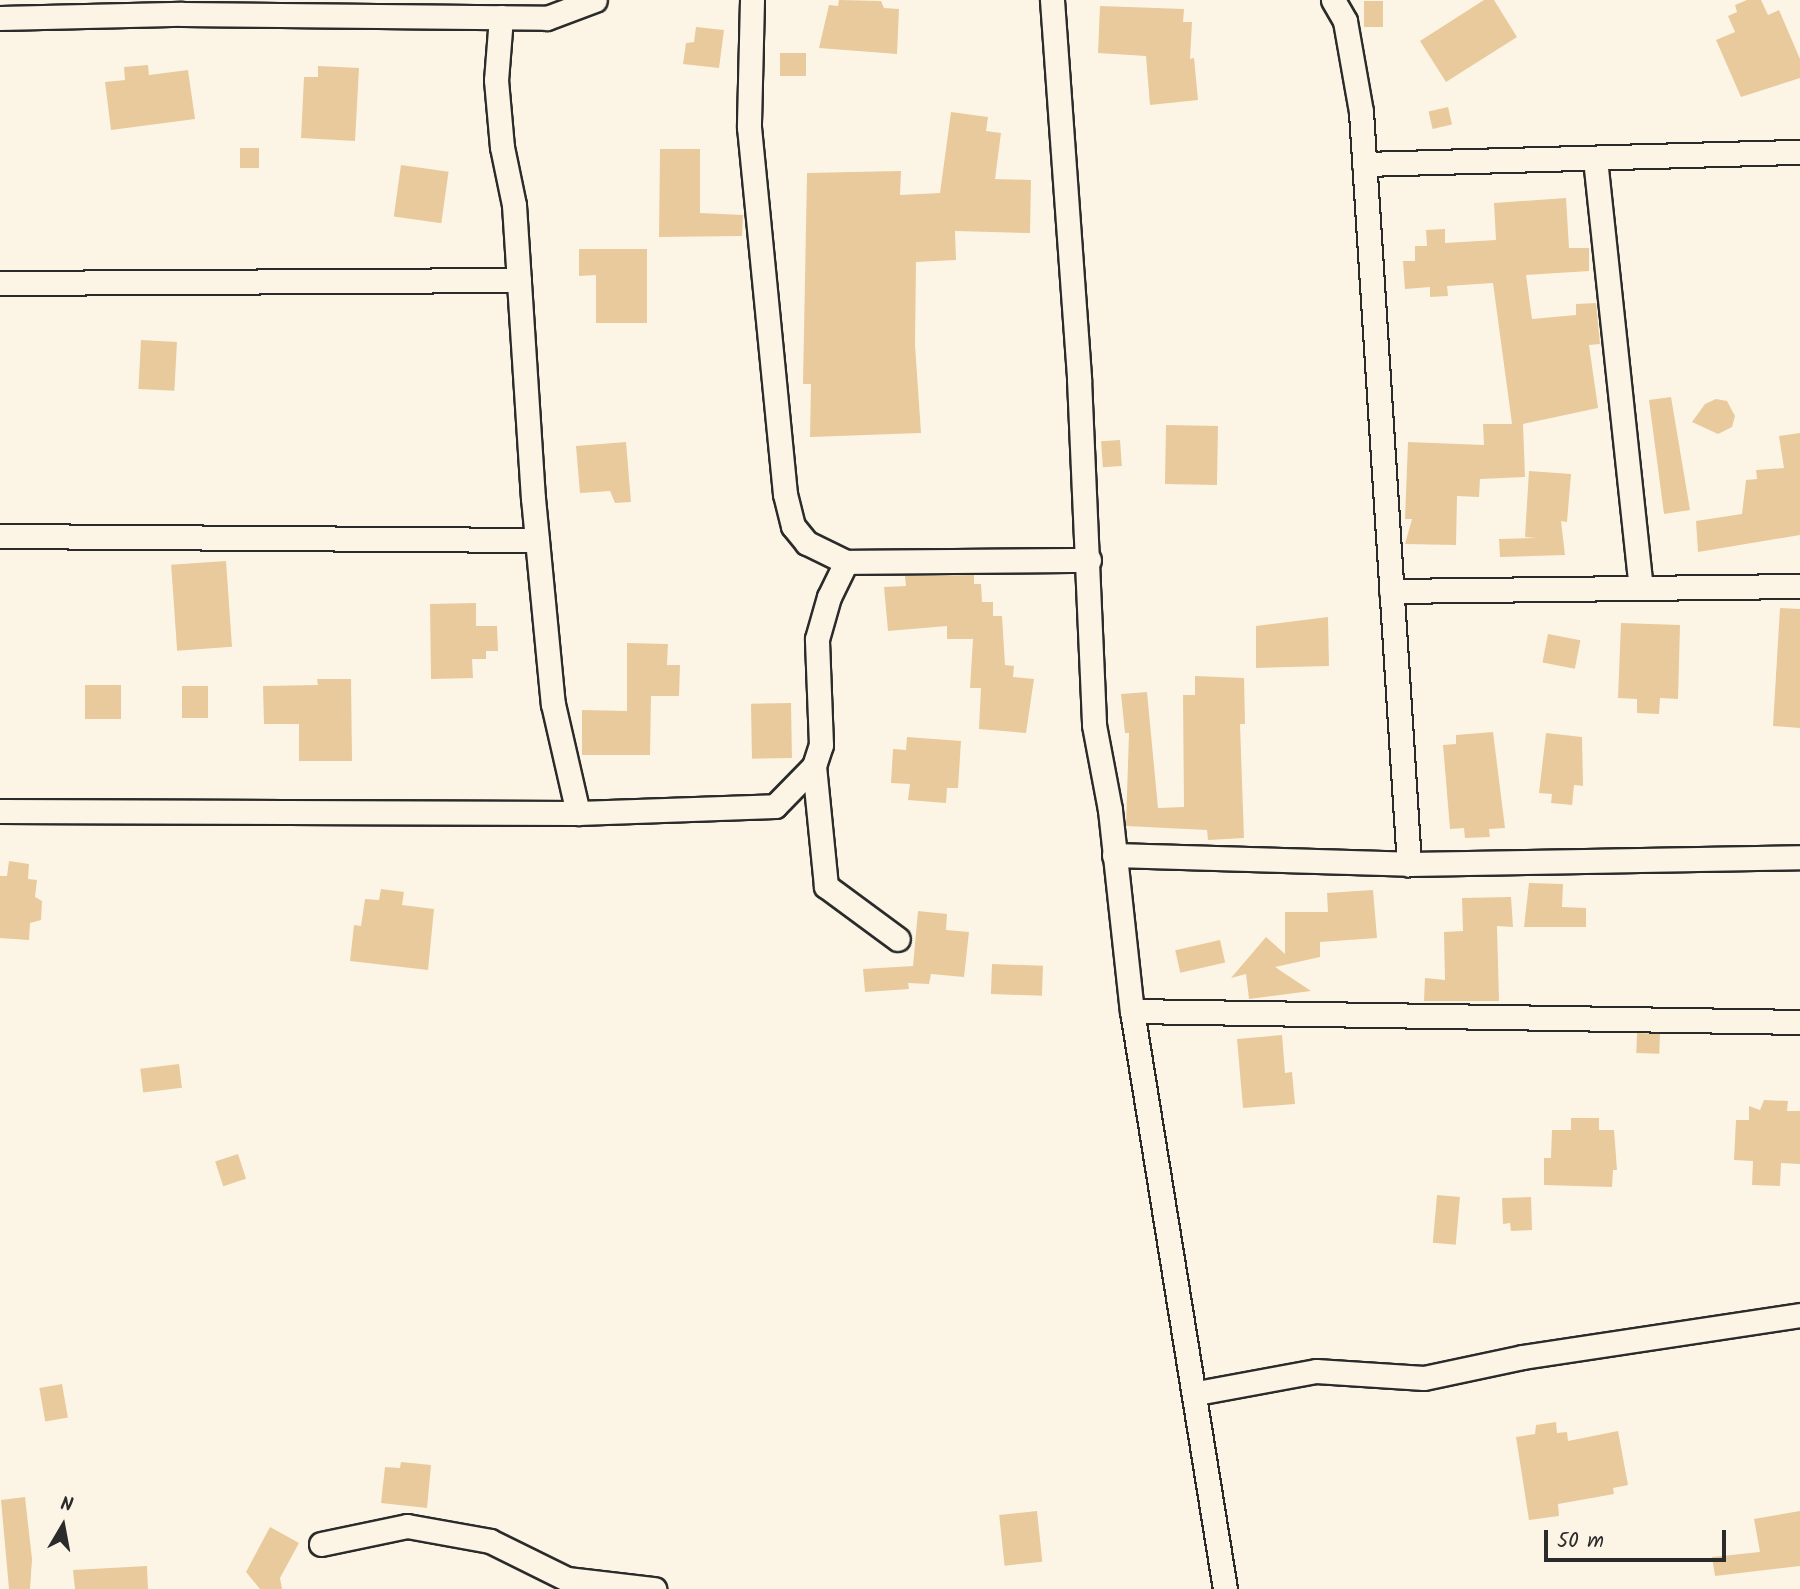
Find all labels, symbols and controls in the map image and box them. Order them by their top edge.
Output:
text: N [58,1490,75,1521]
north arrow [28,1491,98,1561]
scale bar [1548,1516,1730,1560]
text: 50 m [1557,1525,1604,1558]

